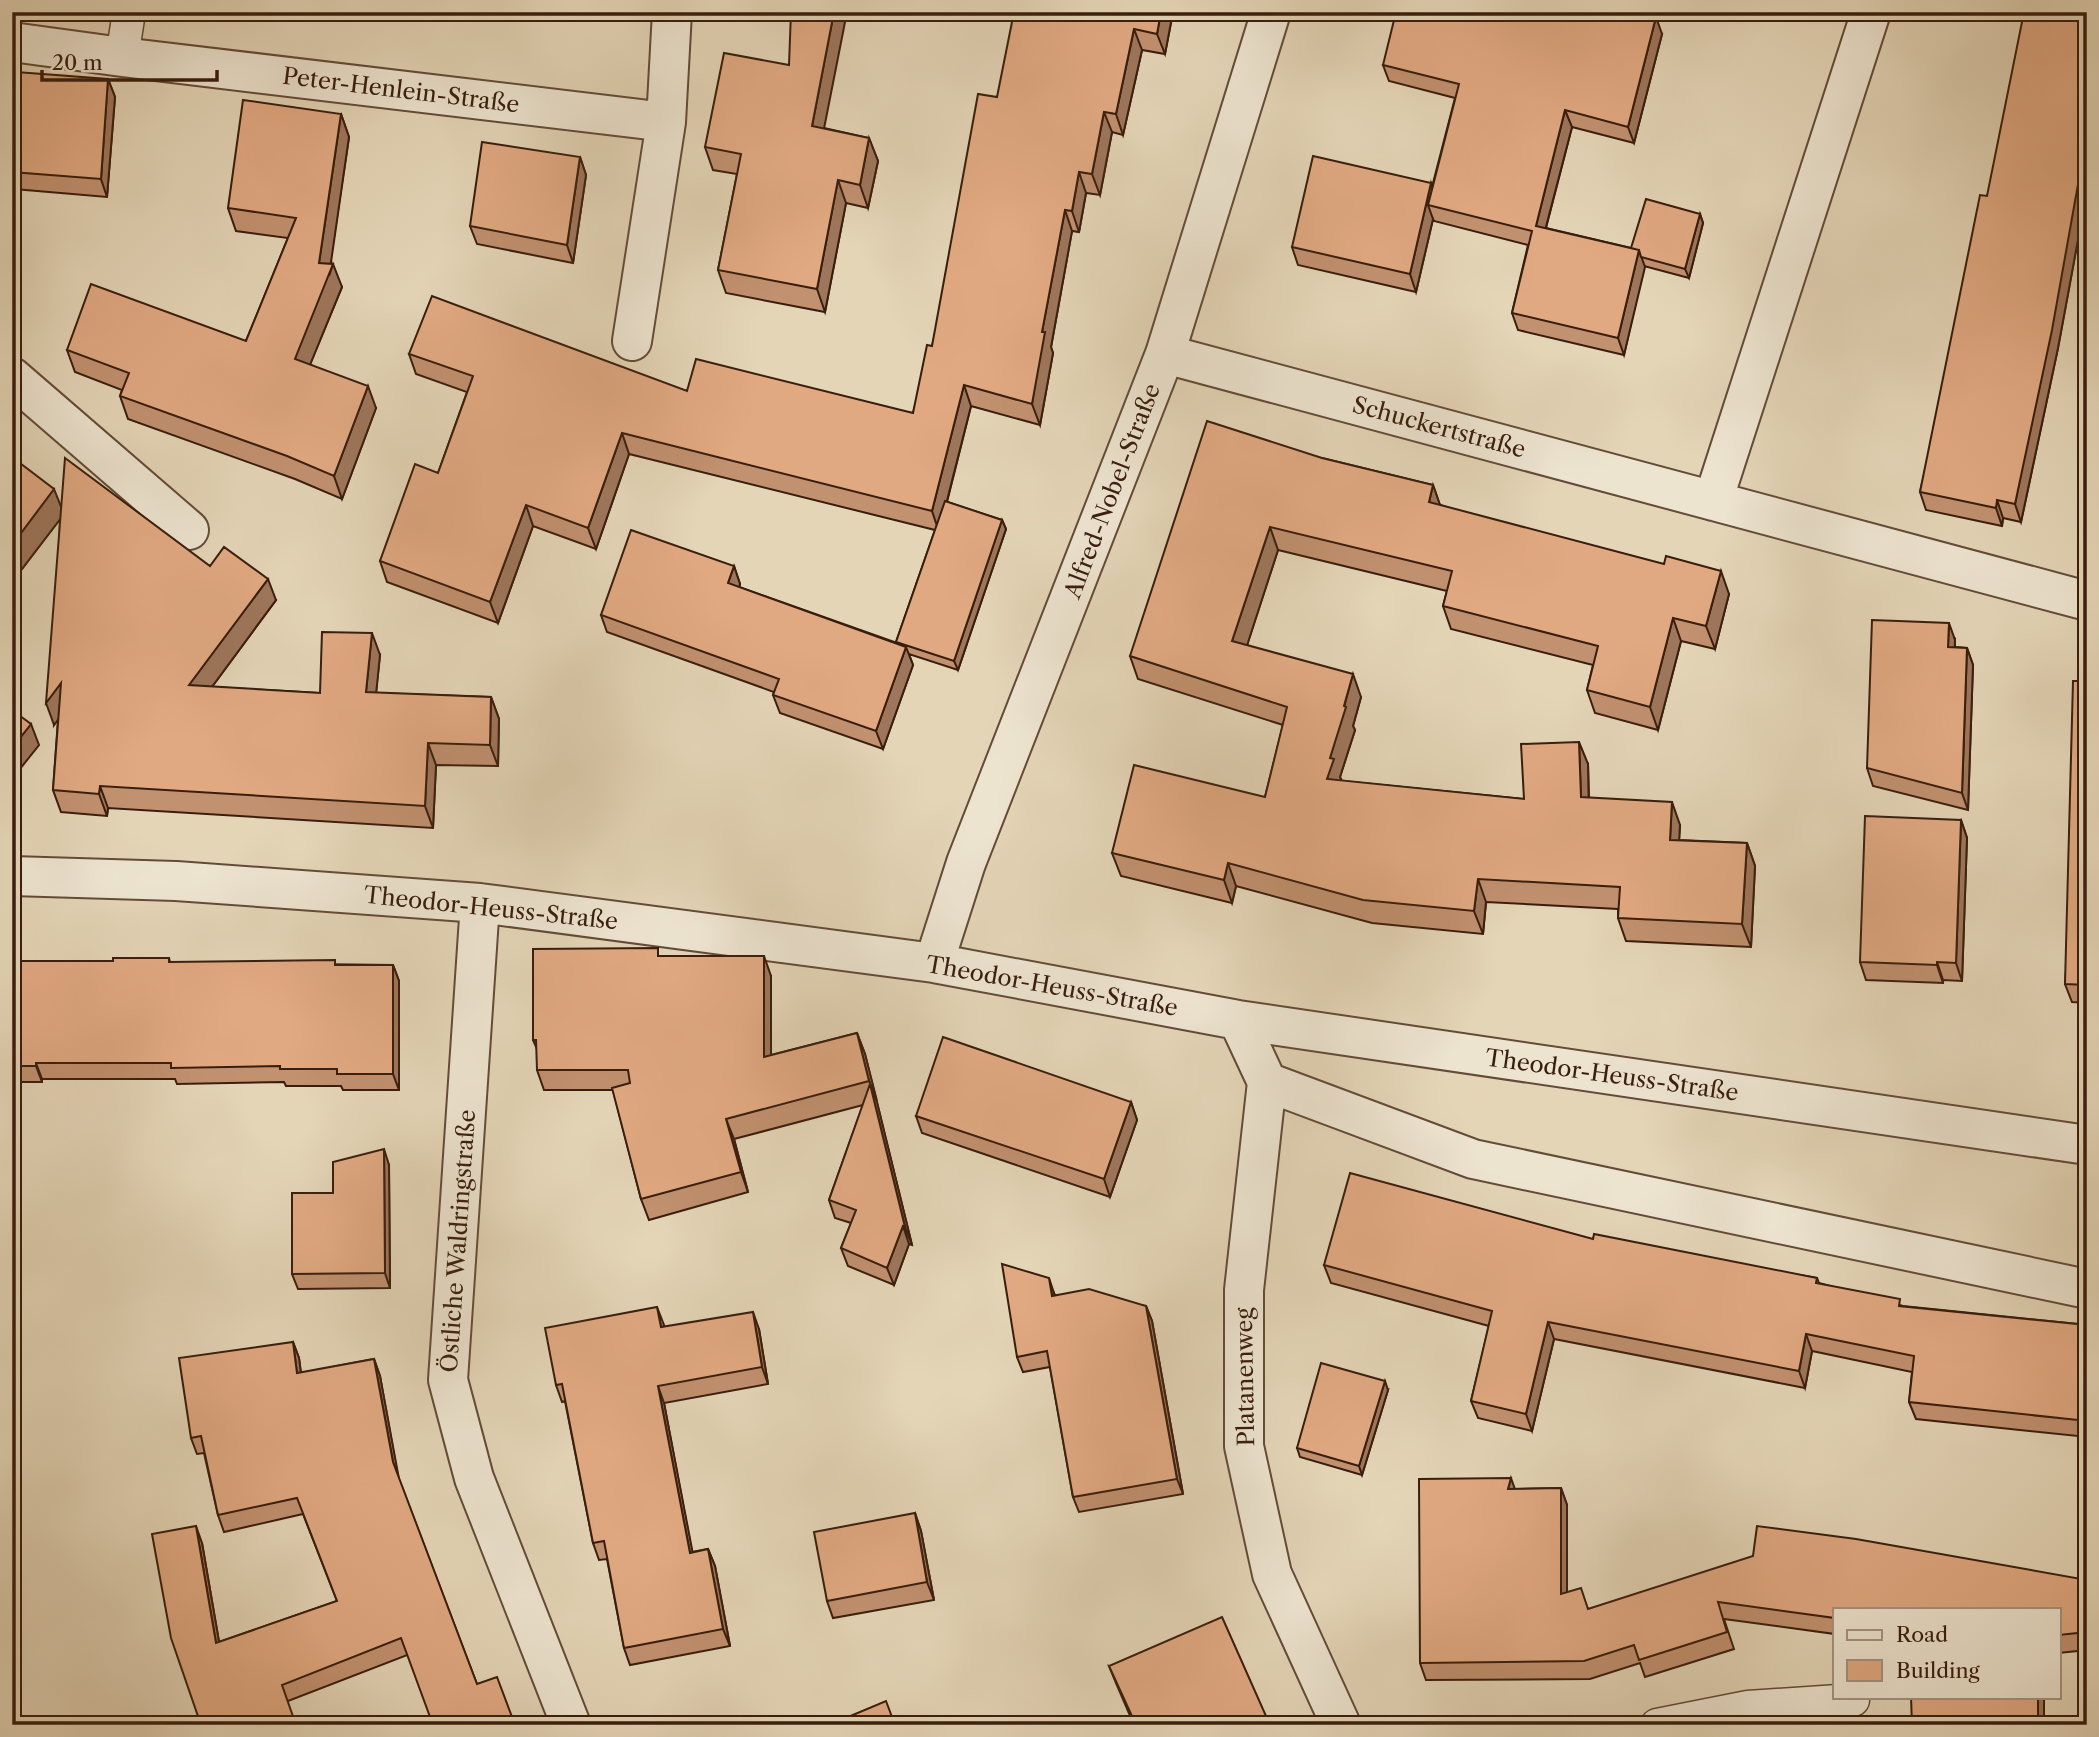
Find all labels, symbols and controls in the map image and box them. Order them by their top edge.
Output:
scale bar [42,38,217,82]
text: 20 m [52,50,103,75]
street label: Peter-Henlein-Straße [281,62,521,118]
street label: Alfred-Nobel-Straße [1058,380,1166,603]
street label: Schuckertstraße [1349,390,1529,464]
street label: Theodor-Heuss-Straße [363,881,619,935]
street label: Theodor-Heuss-Straße [924,950,1180,1022]
street label: Theodor-Heuss-Straße [1484,1043,1740,1107]
street label: Östliche Waldringstraße [435,1109,481,1373]
street label: Platanenweg [1230,1306,1260,1447]
legend [1833,1608,2060,1698]
text: Road [1896,1622,1948,1647]
text: Building [1896,1658,1981,1683]

